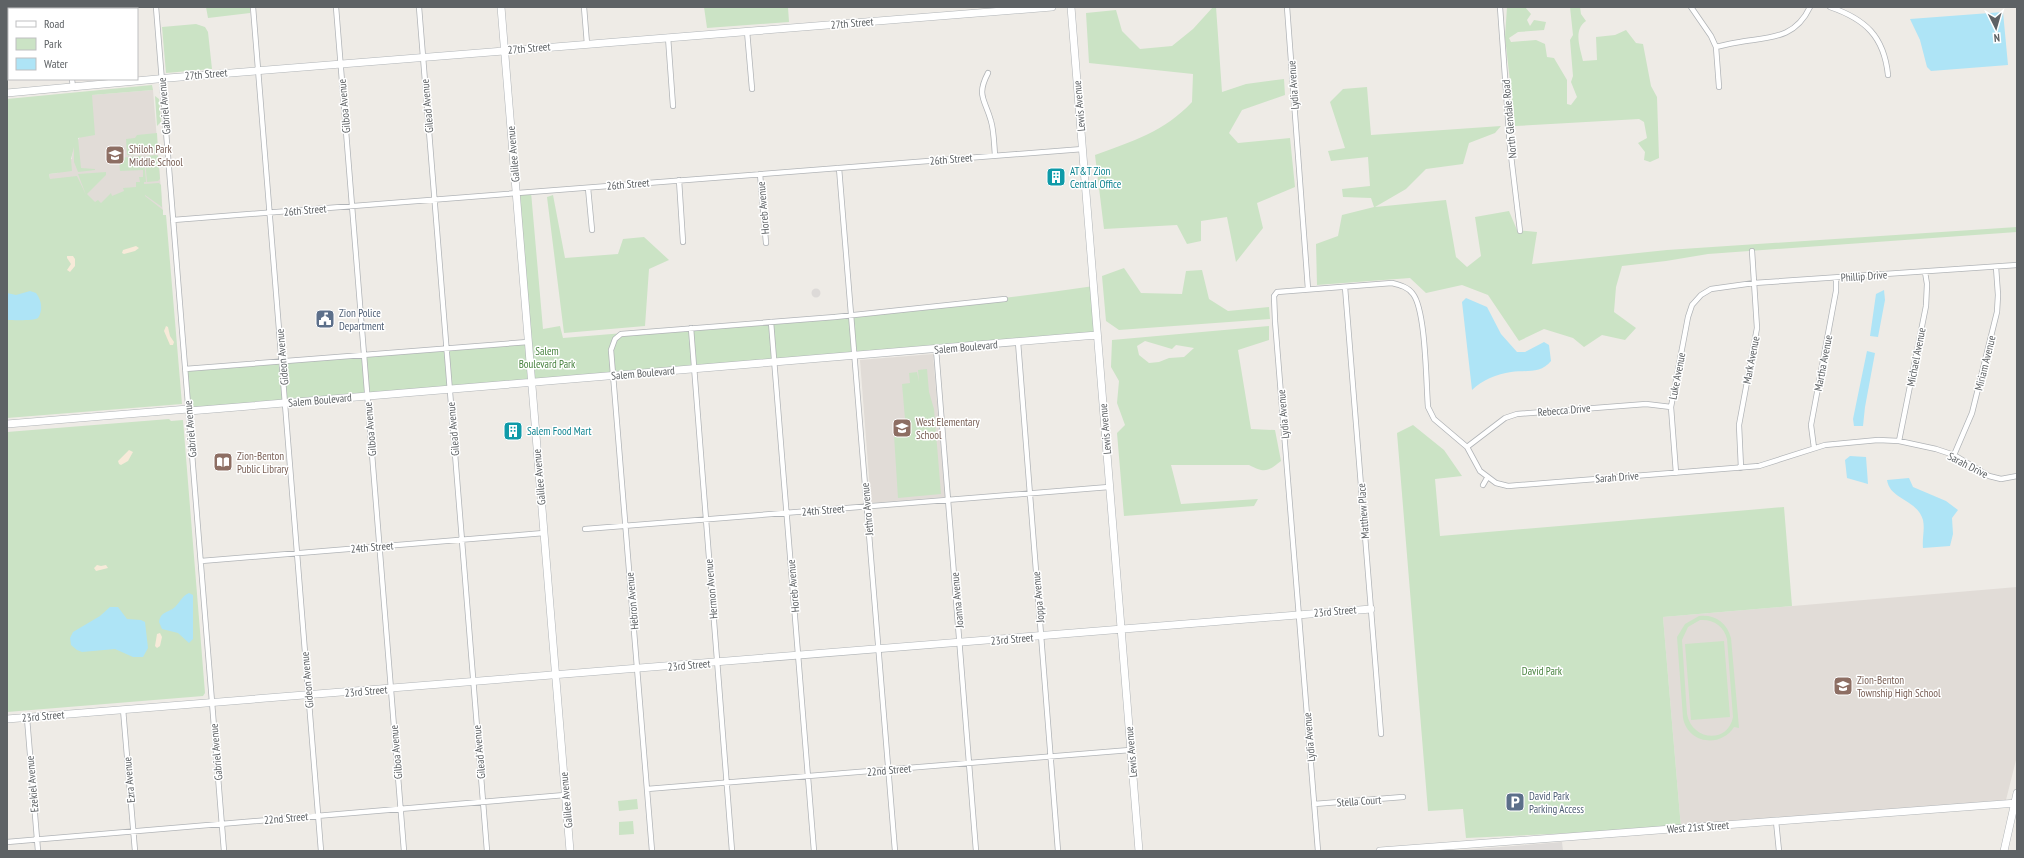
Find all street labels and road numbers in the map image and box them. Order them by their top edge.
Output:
street label: 27th Street [830,14,874,32]
street label: 27th Street [507,39,551,57]
street label: Lydia Avenue [1284,59,1302,110]
street label: 27th Street [184,65,228,83]
street label: Gabriel Avenue [155,77,173,135]
street label: Gilboa Avenue [335,78,353,134]
street label: Gilead Avenue [418,78,436,133]
street label: North Glendale Road [1499,79,1519,159]
street label: Lewis Avenue [1070,80,1088,132]
street label: Galilee Avenue [504,125,522,183]
street label: 26th Street [929,150,973,168]
street label: 26th Street [606,175,650,193]
street label: Horeb Avenue [754,181,772,235]
street label: 26th Street [283,201,327,219]
street label: Phillip Drive [1840,267,1888,285]
street label: Michael Avenue [1903,326,1929,388]
street label: Gideon Avenue [273,328,291,386]
street label: Martha Avenue [1811,333,1835,392]
street label: Miriam Avenue [1971,334,1999,392]
street label: Mark Avenue [1740,335,1763,385]
street label: Salem Boulevard [934,337,999,357]
street label: Luke Avenue [1666,351,1689,401]
street label: Salem Boulevard [611,363,676,383]
street label: Lydia Avenue [1274,388,1292,439]
street label: Salem Boulevard [288,390,353,410]
street label: Gabriel Avenue [181,400,199,458]
street label: Gilboa Avenue [361,401,379,457]
street label: Gilead Avenue [444,401,462,456]
street label: Rebecca Drive [1537,401,1591,419]
street label: Lewis Avenue [1096,403,1114,455]
street label: Galilee Avenue [530,448,548,506]
street label: Sarah Drive [1945,449,1991,481]
street label: Sarah Drive [1595,468,1640,486]
street label: Jethro Avenue [858,482,876,537]
street label: Matthew Place [1354,482,1372,539]
street label: 24th Street [801,501,845,519]
street label: 24th Street [350,538,394,556]
street label: Hermon Avenue [701,558,721,620]
street label: Horeb Avenue [784,559,802,613]
street label: Joppa Avenue [1029,570,1047,624]
street label: Hebron Avenue [622,571,641,630]
street label: Joanna Avenue [948,571,966,629]
street label: 23rd Street [1313,602,1357,620]
street label: 23rd Street [990,630,1034,648]
street label: Gideon Avenue [298,651,316,709]
street label: 23rd Street [667,656,711,674]
street label: 23rd Street [344,682,388,700]
street label: 23rd Street [21,707,65,725]
street label: Lydia Avenue [1300,711,1318,762]
street label: Gabriel Avenue [207,723,225,781]
street label: Gilboa Avenue [387,724,405,780]
street label: Gilead Avenue [470,724,488,779]
street label: Lewis Avenue [1122,726,1140,778]
street label: Ezekiel Avenue [23,755,41,813]
street label: Ezra Avenue [120,756,138,803]
street label: 22nd Street [866,761,912,779]
street label: Galilee Avenue [557,771,575,829]
street label: Stella Court [1336,792,1382,810]
street label: 22nd Street [263,809,309,827]
street label: West 21st Street [1666,818,1730,836]

